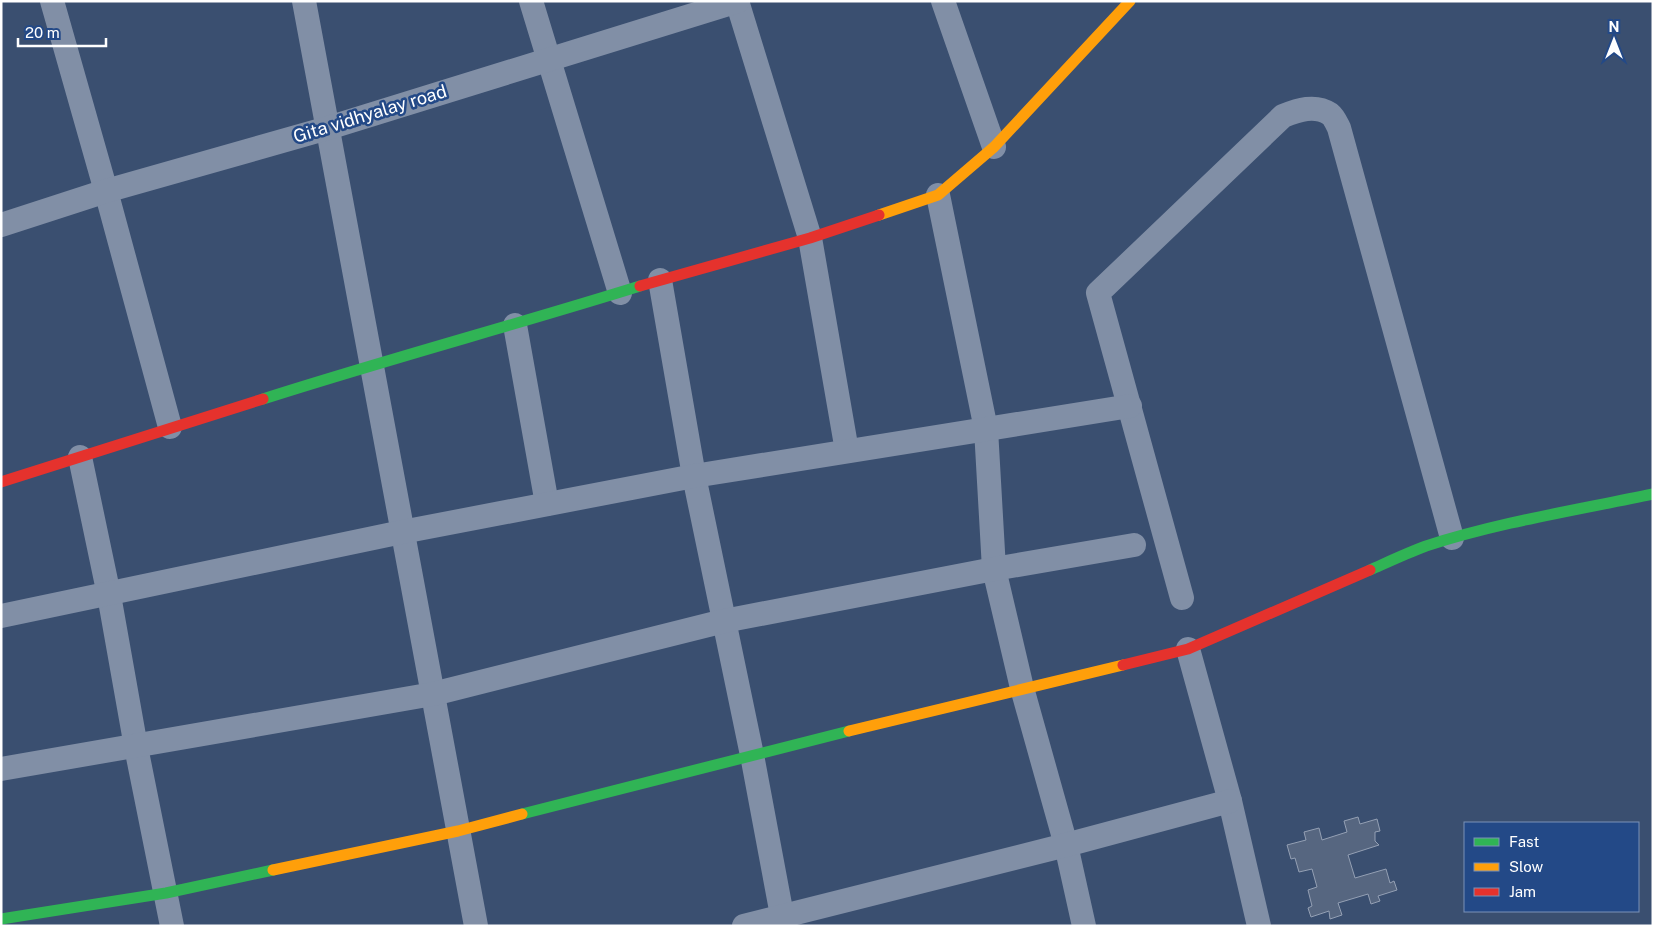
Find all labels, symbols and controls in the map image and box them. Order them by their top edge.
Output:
scale bar [18,15,105,47]
north arrow [1589,15,1639,65]
text: N [1609,19,1619,35]
text: 20 m [25,24,60,41]
street label: Gita vidhyalay road [291,80,449,147]
legend [1464,822,1639,912]
text: Fast [1509,833,1539,850]
text: Slow [1509,858,1544,875]
text: Jam [1509,883,1536,900]

